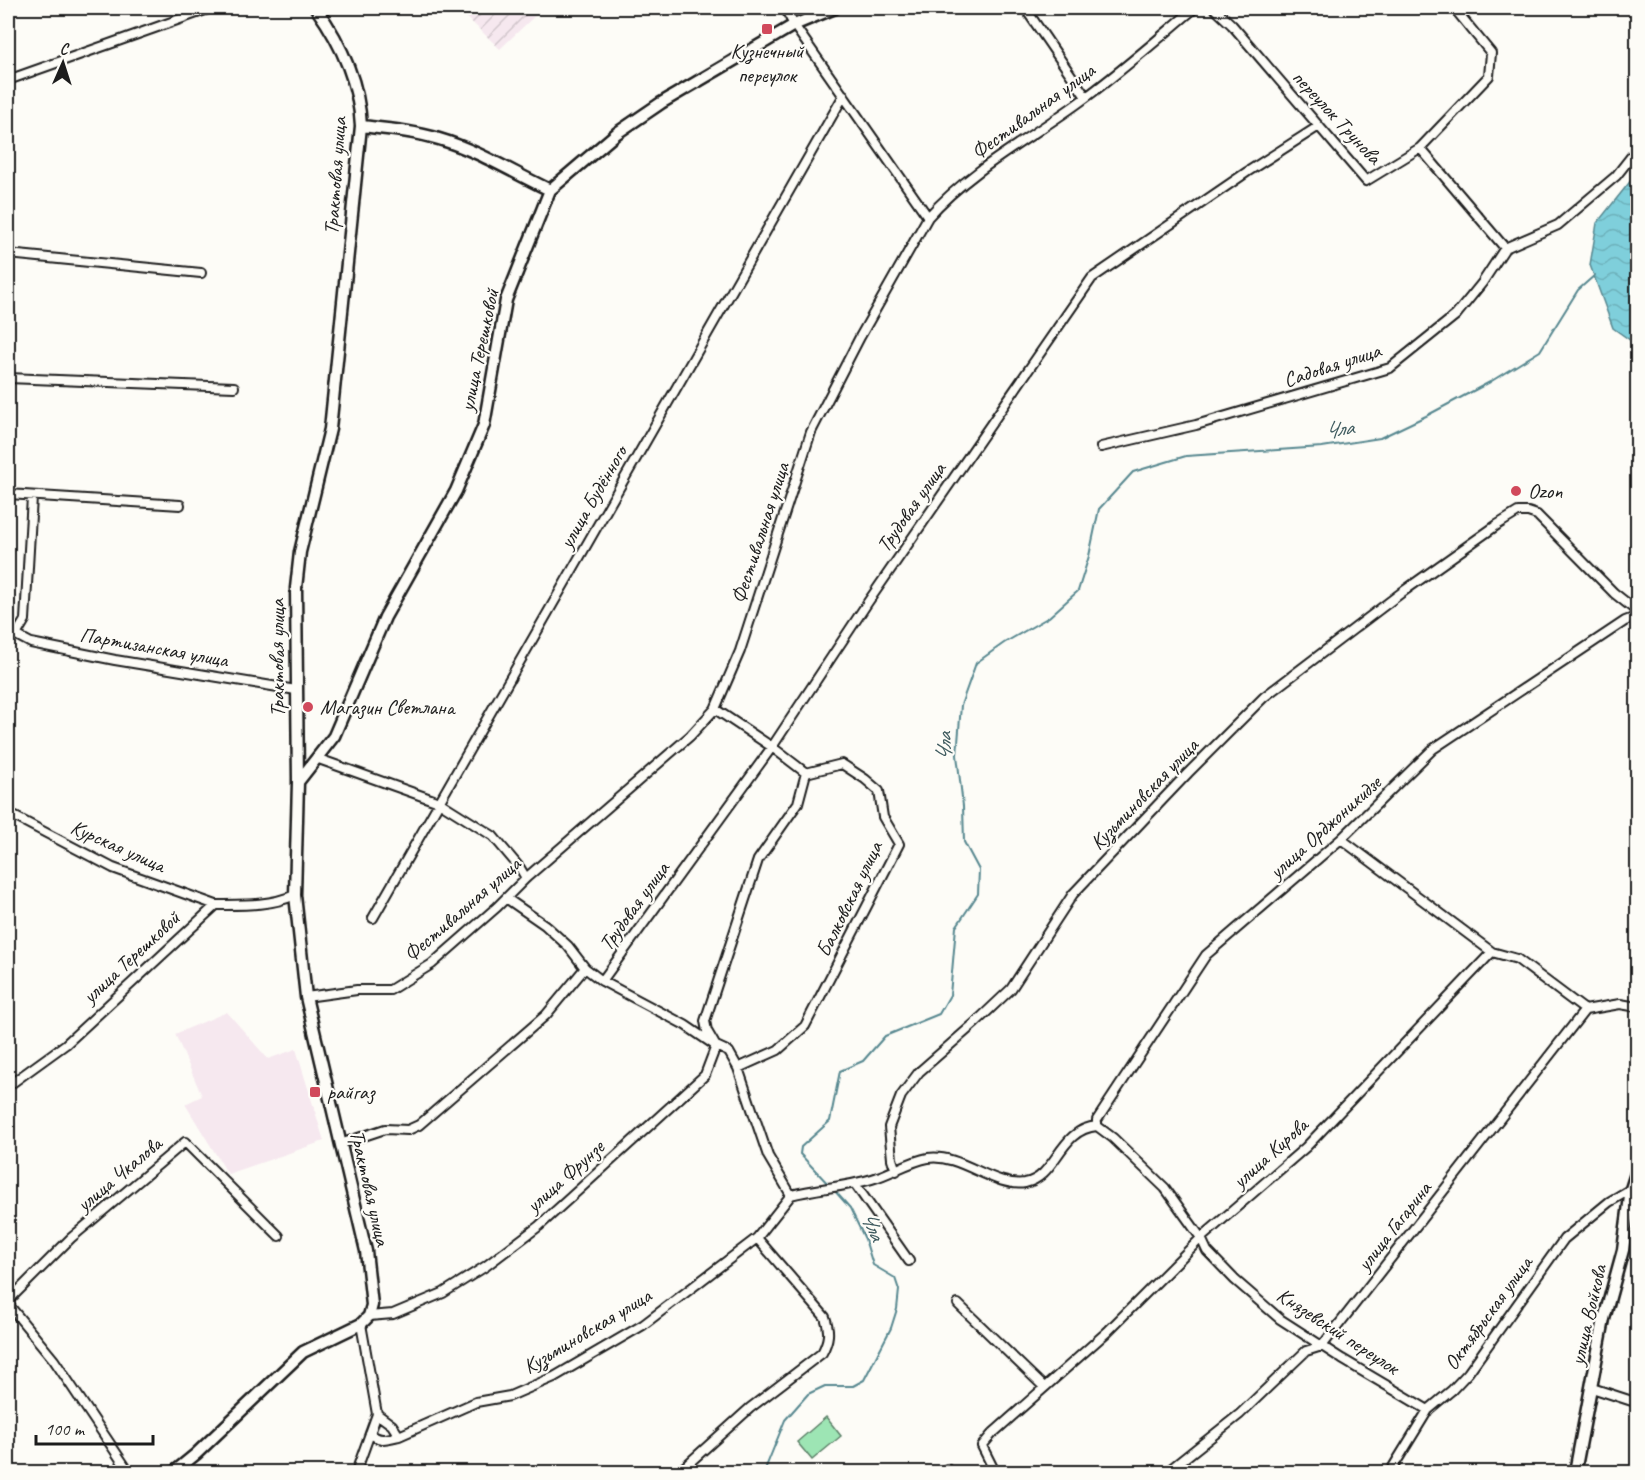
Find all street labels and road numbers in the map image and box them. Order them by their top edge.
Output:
street label: Фестивальная улица [966,56,1101,165]
street label: переулок Трунова [1287,64,1389,171]
street label: Трактовая улица [318,114,352,236]
street label: улица Терешковой [453,285,505,415]
street label: Садовая улица [1280,337,1386,393]
street label: улица Будённого [552,439,634,555]
street label: Трудовая улица [871,456,952,557]
street label: Фестивальная улица [725,458,795,607]
street label: Трактовая улица [264,597,290,717]
street label: Партизанская улица [78,621,232,673]
street label: Кузьминовская улица [1084,732,1206,856]
street label: улица Орджоникидзе [1262,768,1388,885]
street label: Курская улица [67,814,171,879]
street label: Балковская улица [810,835,889,961]
street label: Фестивальная улица [398,850,527,967]
street label: Трудовая улица [593,855,676,955]
street label: улица Терешковой [75,904,186,1010]
street label: улица Кирова [1225,1111,1315,1195]
street label: Трактовая улица [344,1128,396,1250]
street label: улица Чкалова [70,1129,169,1218]
street label: улица Фрунзе [519,1133,610,1219]
street label: улица Гагарина [1350,1175,1438,1277]
street label: Октябрьская улица [1438,1249,1539,1375]
street label: улица Войкова [1563,1261,1613,1370]
street label: Кузьминовская улица [518,1282,658,1380]
street label: Князевский переулок [1272,1282,1406,1381]

